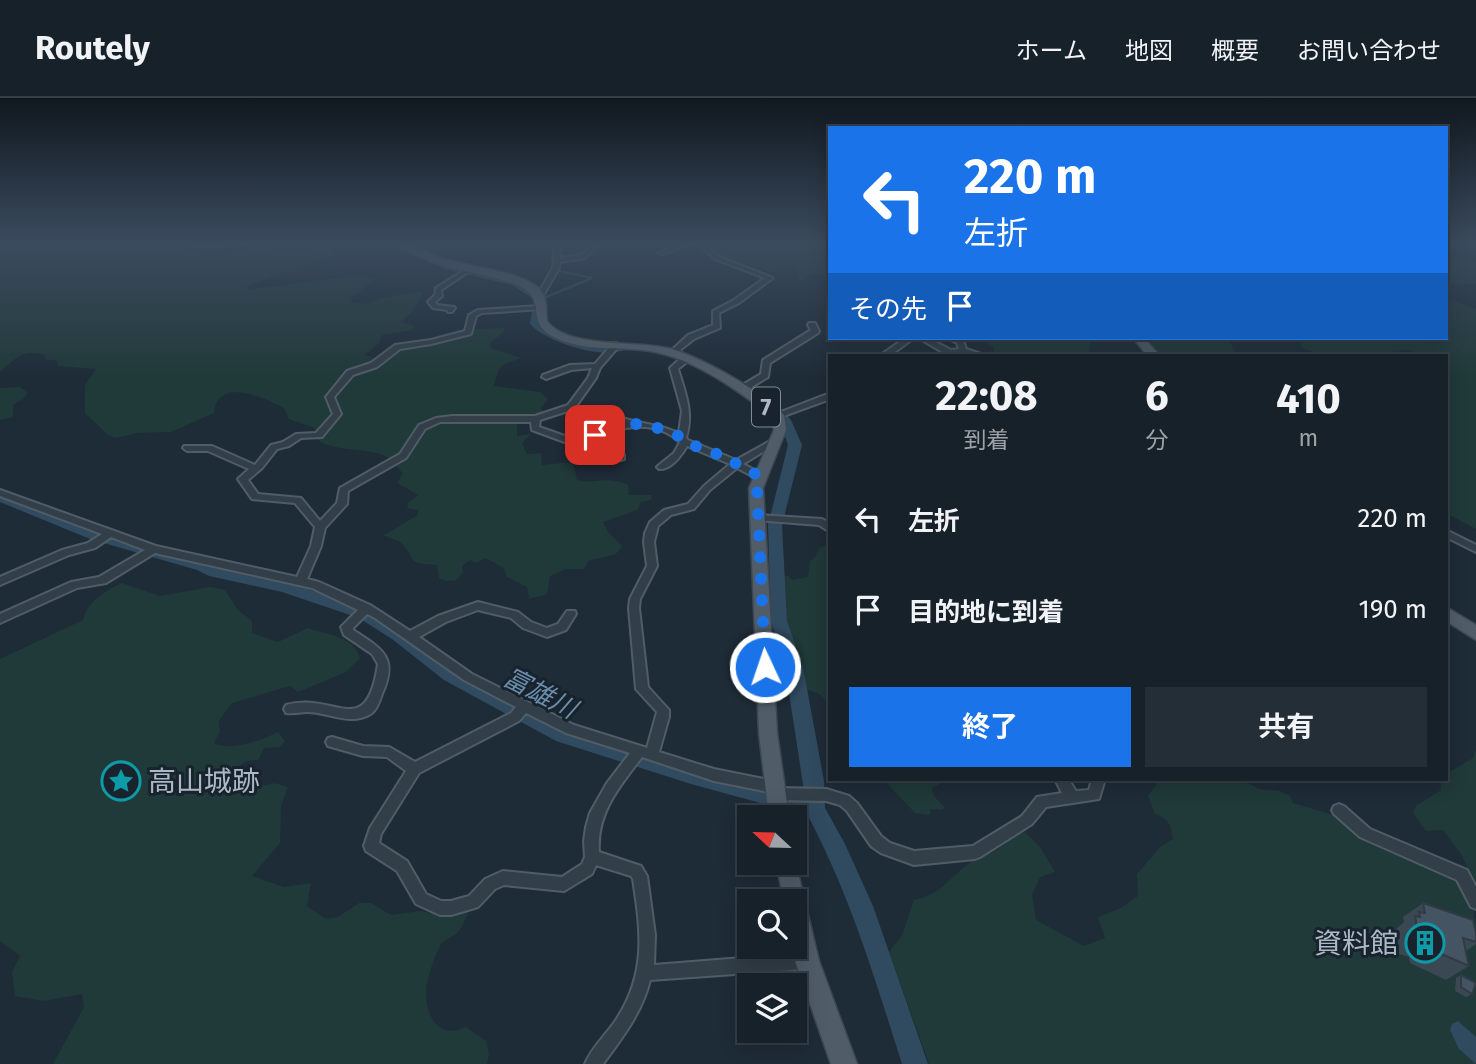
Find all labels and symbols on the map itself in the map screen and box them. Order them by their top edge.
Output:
road number: 7 [752,388,780,426]
pin [565,405,625,465]
position arrow [728,630,802,704]
water label: 富雄川 [498,662,584,726]
place icon: 高山城跡 [100,760,142,802]
place label: 高山城跡 [148,765,260,798]
north arrow [737,805,807,875]
building icon: 資料館 [1404,922,1446,964]
place label: 資料館 [1314,927,1398,960]

